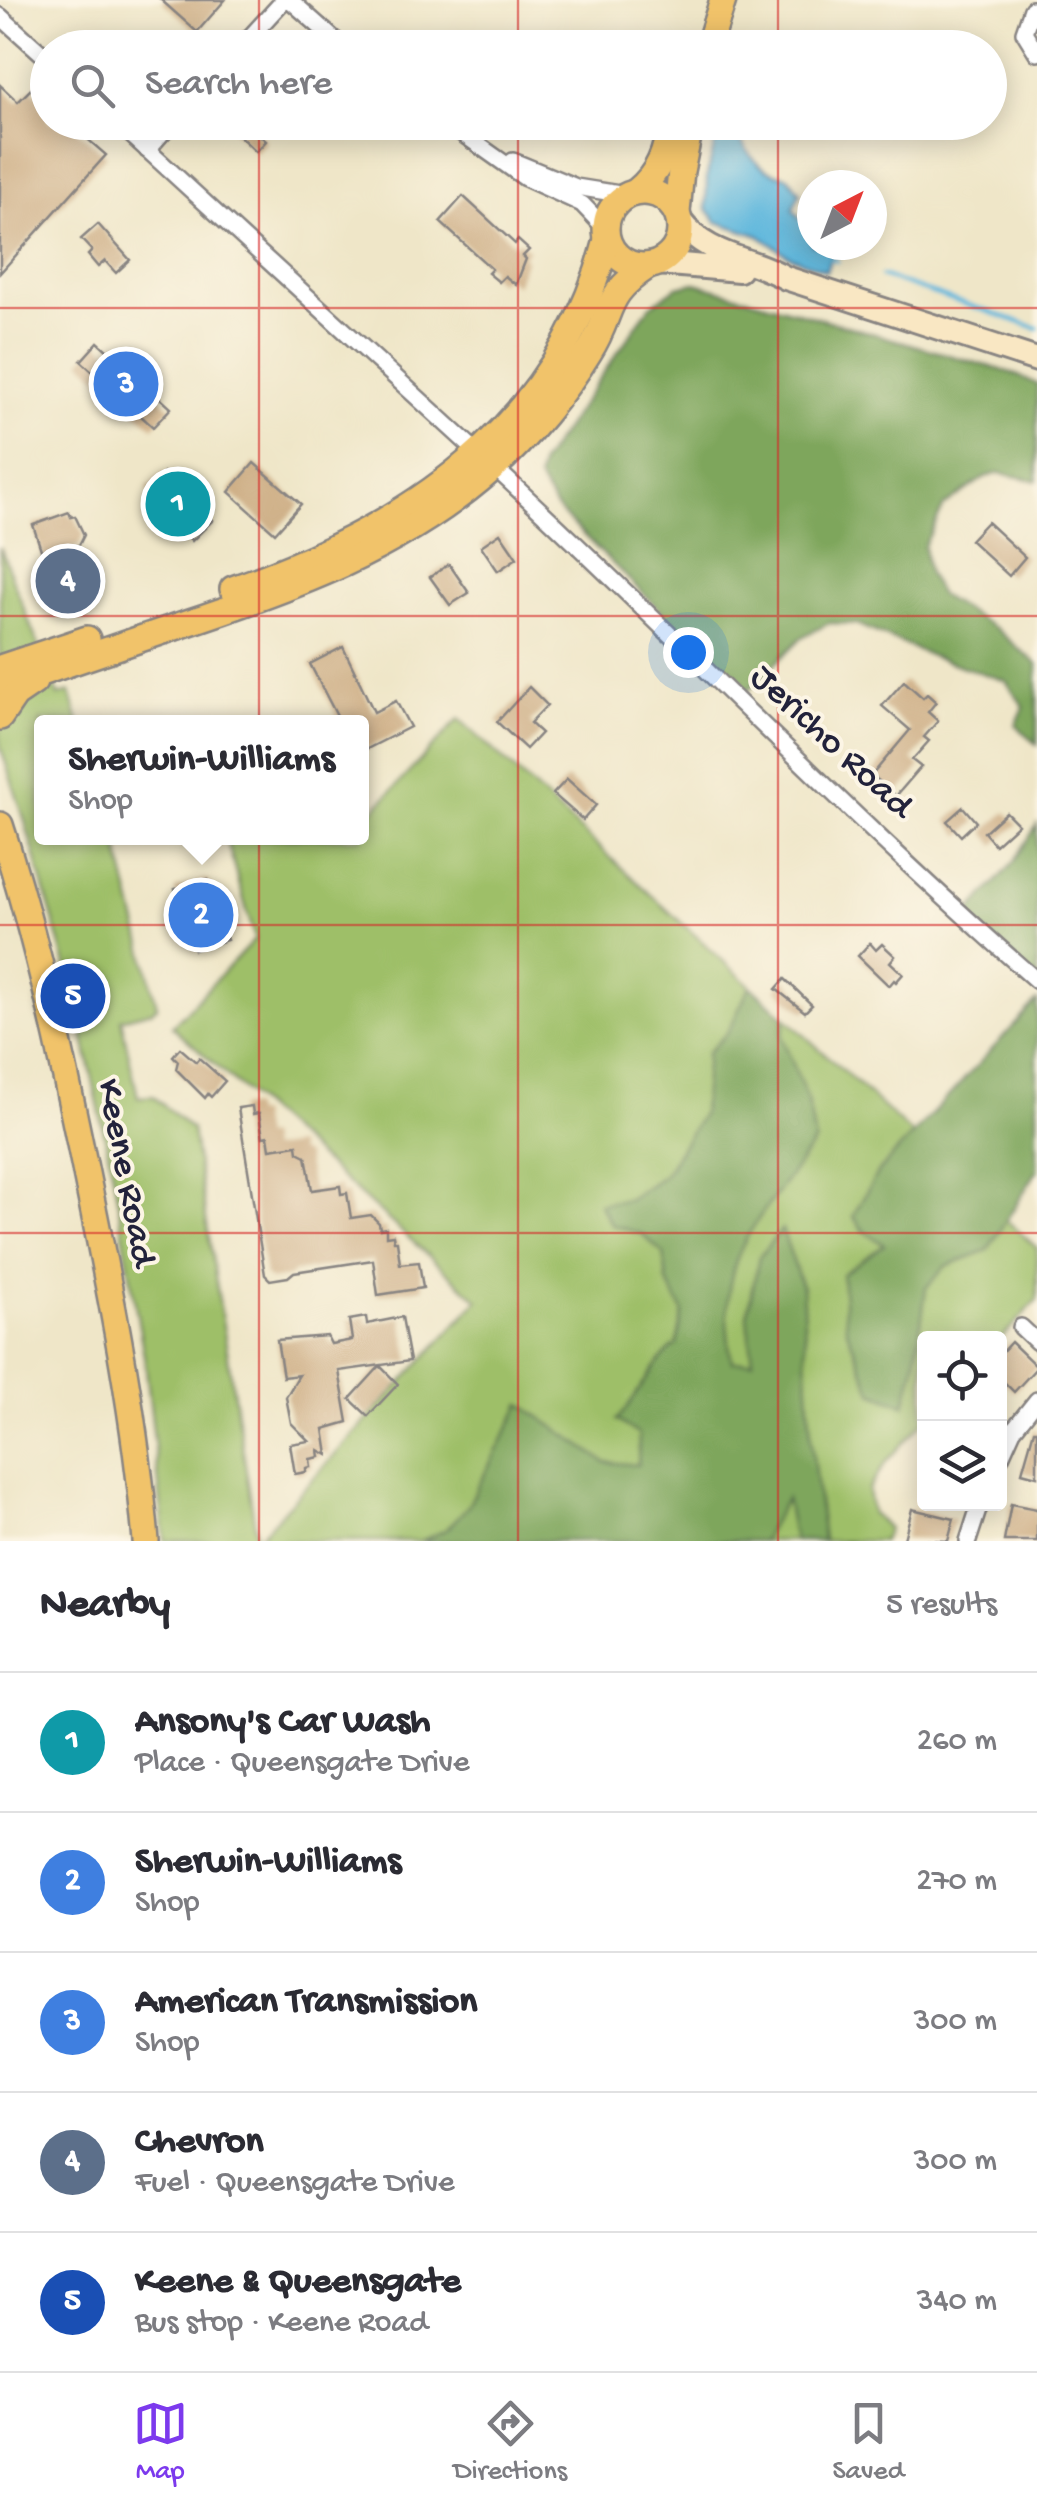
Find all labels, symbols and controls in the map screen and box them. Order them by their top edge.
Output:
search box [30,30,1007,140]
icon: search [65,58,120,113]
text: Search here [145,63,332,107]
north arrow [797,170,887,260]
pin: 3 [94,346,158,422]
pin: 1 [146,466,210,542]
pin: 4 [36,544,100,618]
your location [663,627,714,678]
street label: Jericho Road [739,656,923,831]
popup [34,715,369,845]
text: Sherwin-Williams [68,739,335,783]
text: Shop [68,783,133,821]
pin: 2 [168,878,234,952]
pin: 5 [40,958,106,1034]
street label: Keene Road [84,1076,164,1273]
map controls [917,1331,1007,1511]
button: locate [917,1331,1007,1421]
button: layers [917,1421,1007,1511]
text: Nearby [40,1582,170,1631]
text: 5 results [886,1587,997,1625]
text: Ansony's Car Wash [135,1701,431,1745]
text: 1 [66,1723,79,1761]
text: 260 m [917,1723,997,1761]
text: Place · Queensgate Drive [135,1745,469,1783]
text: Sherwin-Williams [135,1841,401,1885]
text: 2 [65,1863,80,1901]
text: 270 m [916,1863,997,1901]
text: Shop [135,1885,199,1923]
text: American Transmission [135,1981,477,2025]
text: 3 [64,2003,81,2041]
text: 300 m [914,2003,997,2041]
text: Shop [135,2025,199,2063]
text: Chevron [135,2121,264,2165]
text: 4 [65,2143,80,2181]
text: 300 m [914,2143,997,2181]
text: Fuel · Queensgate Drive [135,2165,455,2203]
text: Keene & Queensgate [135,2261,461,2305]
text: 5 [64,2283,81,2321]
text: 340 m [917,2283,997,2321]
text: Bus stop · Keene Road [135,2305,428,2343]
tab: Map [133,2396,188,2489]
tab: Directions [453,2396,567,2489]
tab: Saved [832,2396,904,2489]

